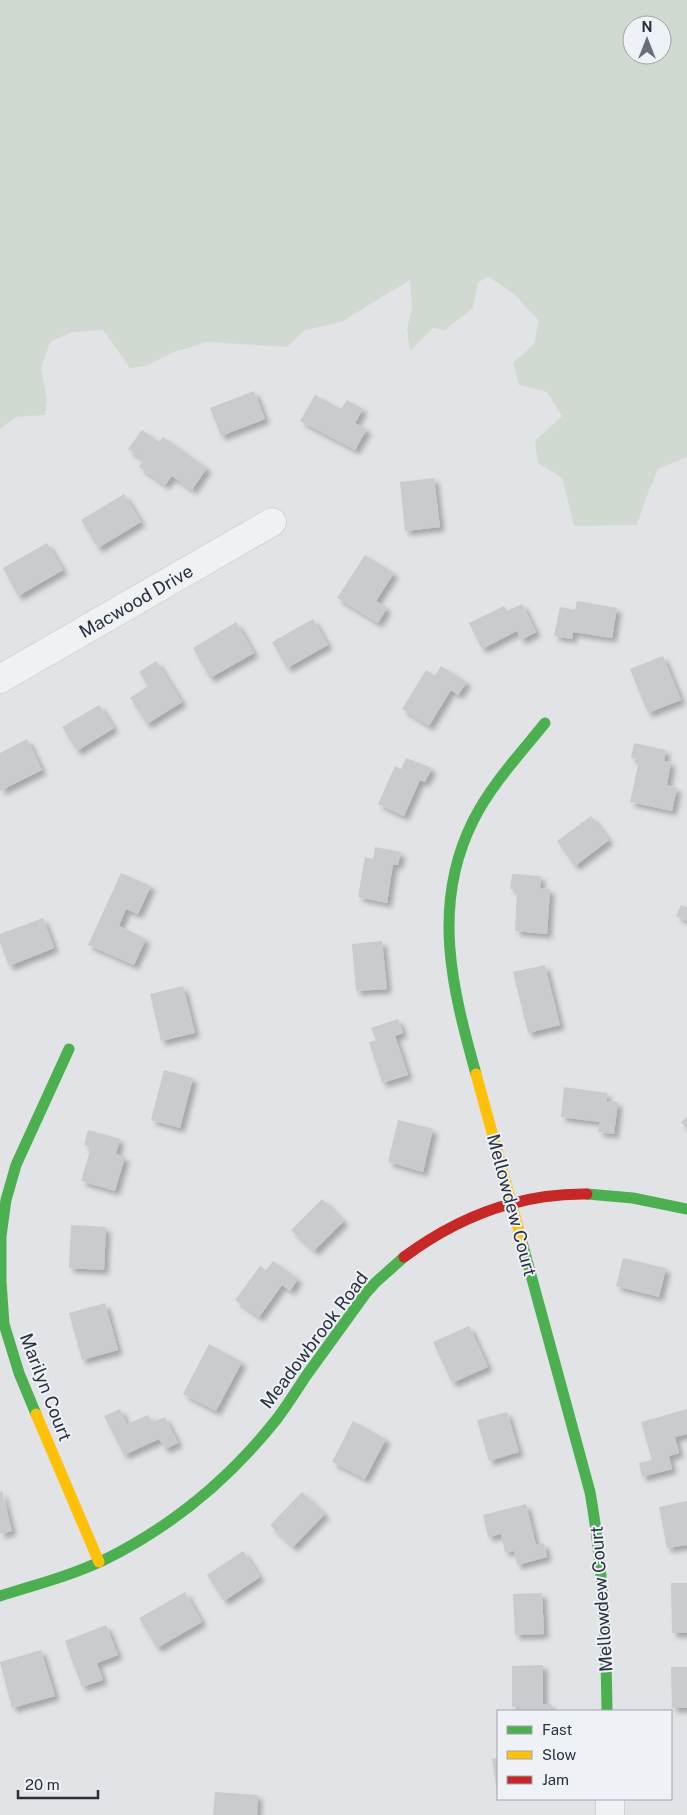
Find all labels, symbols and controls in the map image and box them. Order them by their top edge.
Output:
north arrow [622,15,672,65]
text: N [642,19,652,35]
street label: Macwood Drive [75,560,197,642]
street label: Mellowdew Court [483,1132,541,1278]
street label: Meadowbrook Road [256,1267,372,1413]
street label: Marilyn Court [16,1330,76,1444]
street label: Mellowdew Court [585,1525,617,1673]
legend [497,1710,672,1800]
text: Fast [542,1721,572,1738]
text: Slow [542,1746,577,1763]
scale bar [18,1768,98,1800]
text: Jam [542,1771,569,1788]
text: 20 m [25,1776,60,1793]

